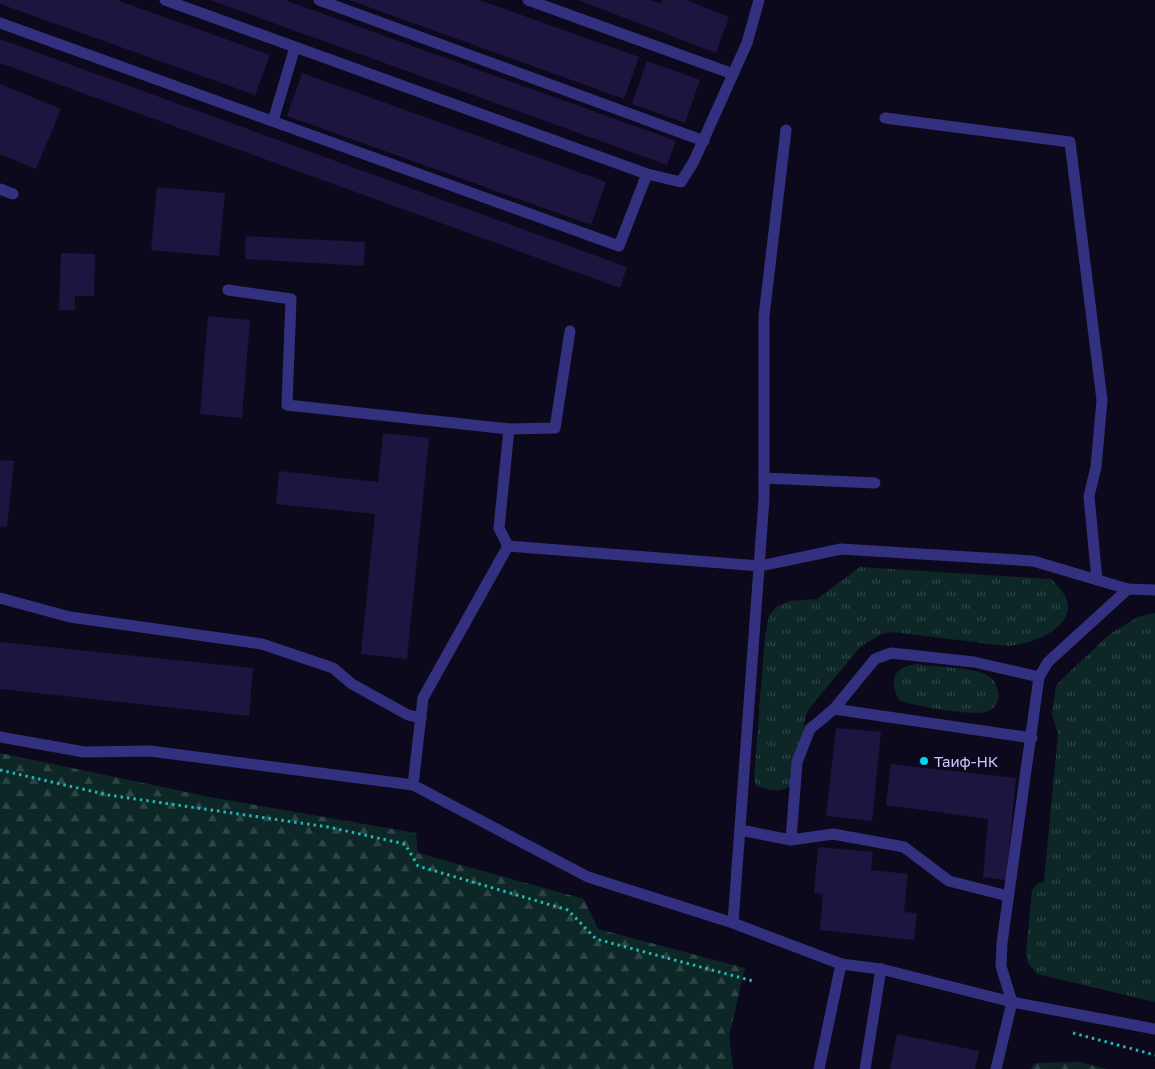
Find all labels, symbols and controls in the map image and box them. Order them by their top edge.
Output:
place label: Таиф-НК [934,752,999,770]
marker: Таиф-НК [918,755,930,767]

